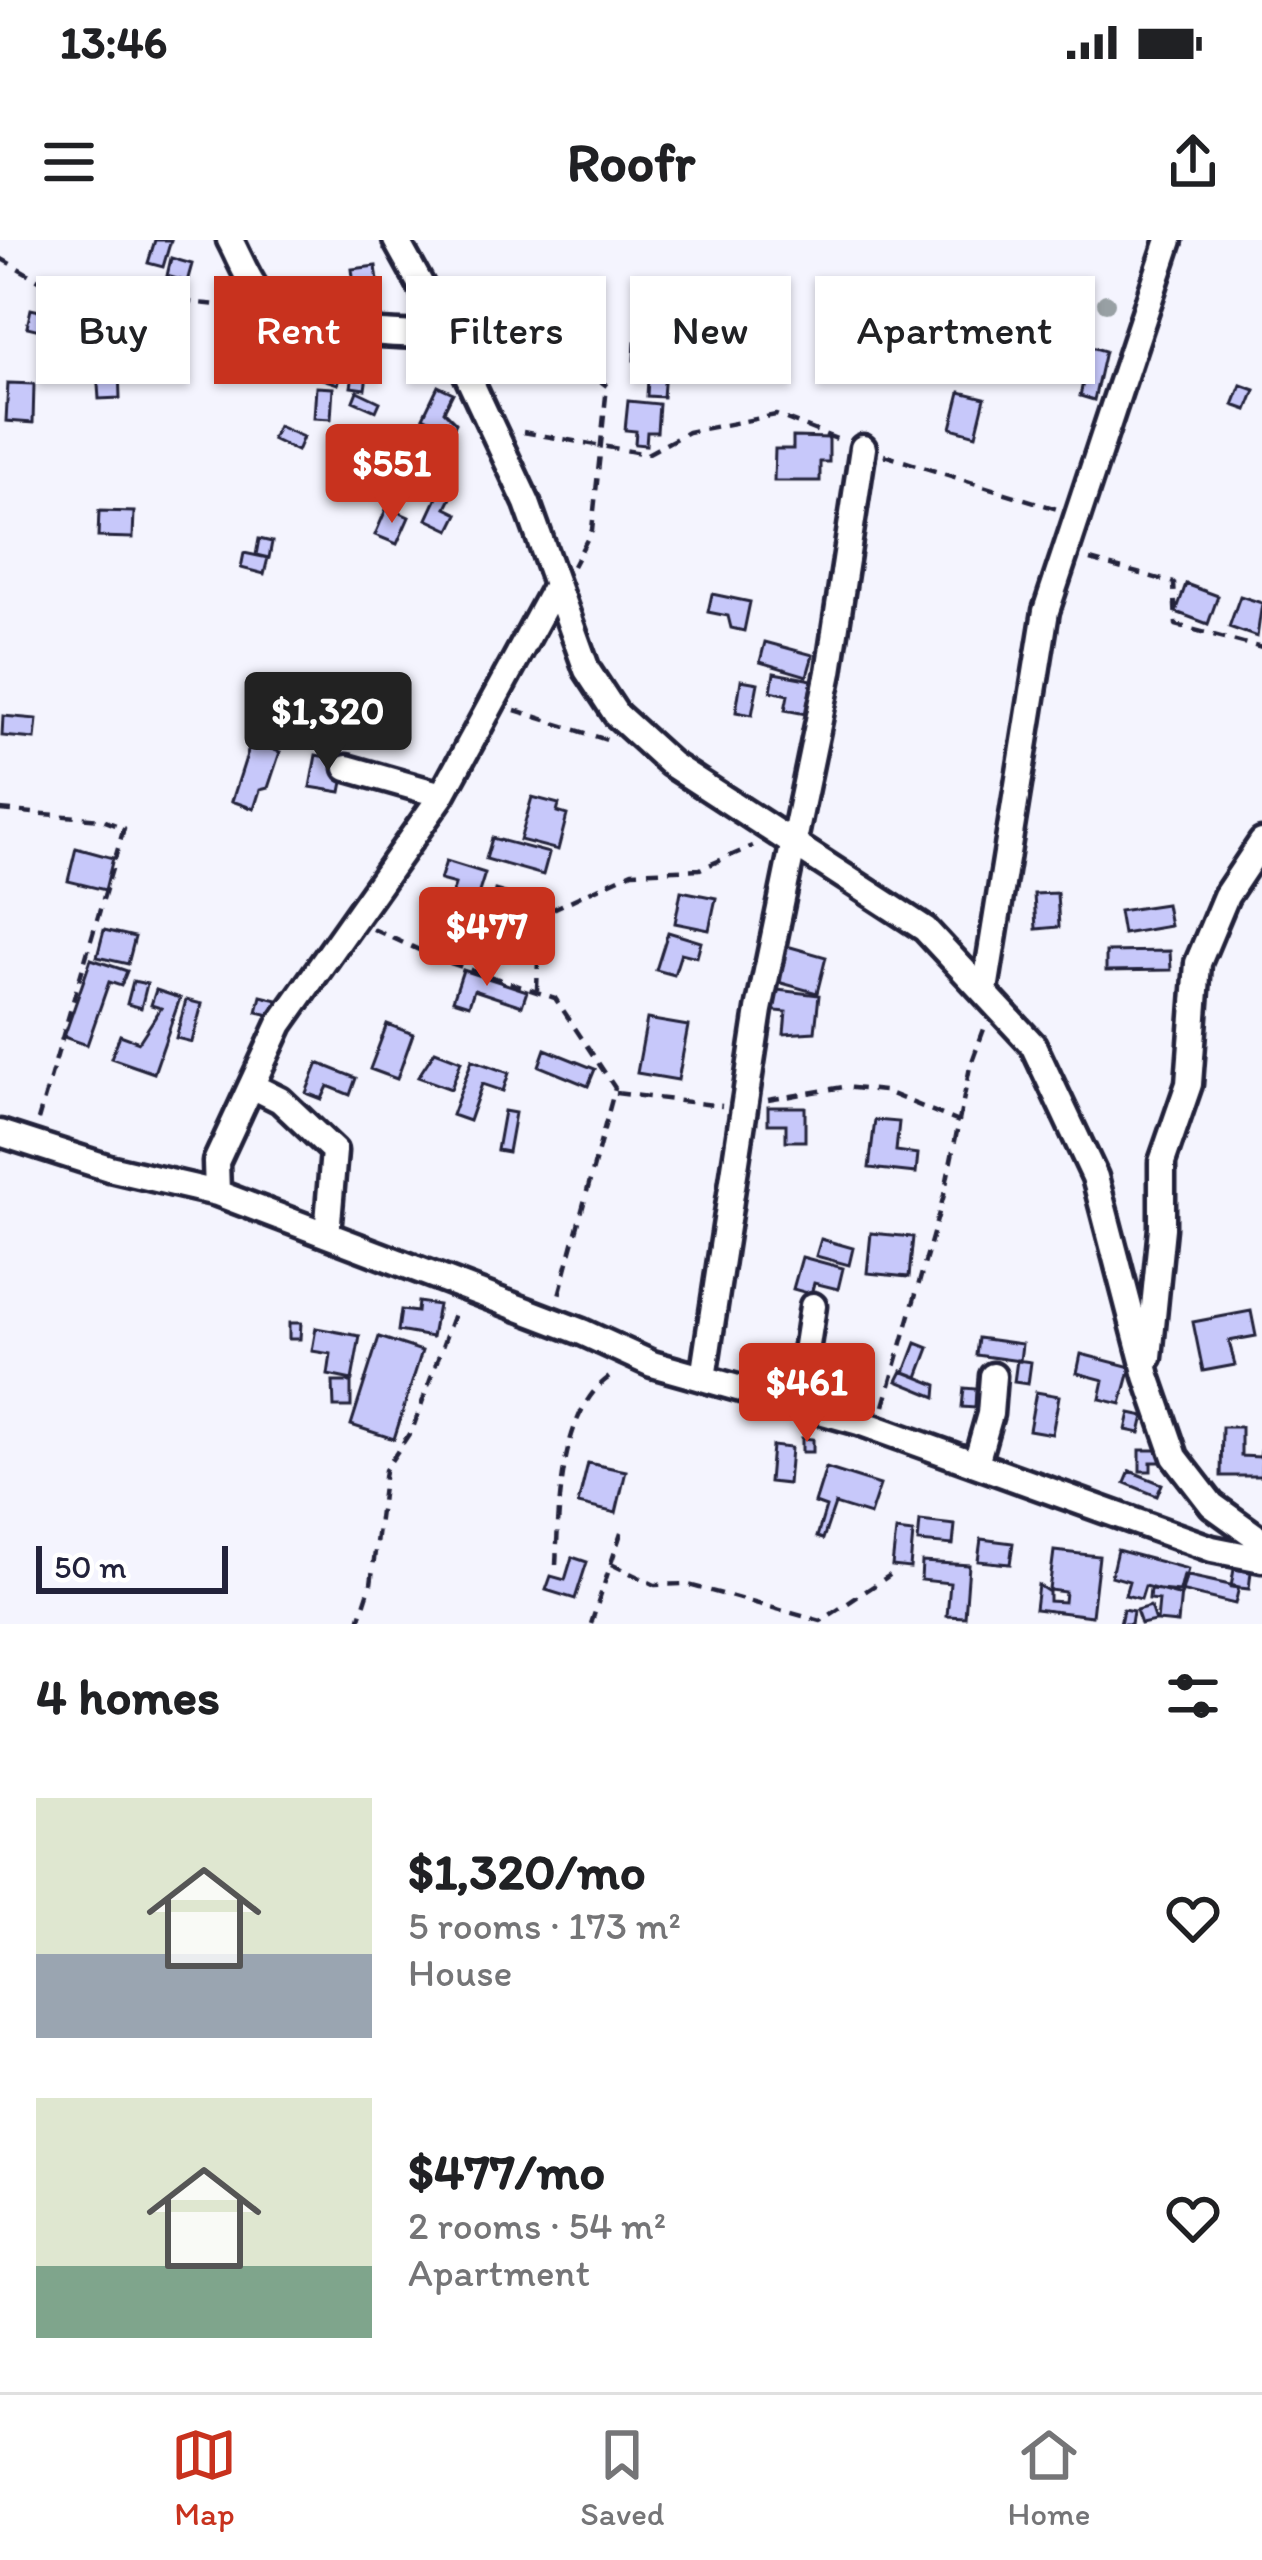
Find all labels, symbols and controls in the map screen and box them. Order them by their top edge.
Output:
text: 13:46 [60,15,167,69]
icon: menu [36,129,102,195]
icon: share [1160,129,1226,195]
text: Roofr [567,130,695,195]
chip: Buy [36,276,190,384]
chip: Rent [214,276,382,384]
chip: Filters [406,276,606,384]
chip: New [630,276,791,384]
chip: Apartment [815,276,1095,384]
pin: $551 [321,424,463,526]
text: $551 [353,439,431,486]
pin: $1,320 [230,672,426,774]
text: $1,320 [272,687,384,734]
pin: $477 [416,887,558,989]
text: $477 [446,902,528,949]
pin: $461 [736,1343,878,1445]
text: $461 [766,1358,848,1405]
scale bar [36,1540,228,1593]
text: 50 m [54,1547,127,1586]
icon: filters [1160,1663,1226,1729]
text: 4 homes [36,1666,220,1727]
text: $1,320/mo [408,1841,646,1902]
icon: home [132,1846,276,1990]
icon: heart [1160,1885,1226,1951]
text: 5 rooms · 173 m² [408,1902,681,1949]
text: House [408,1949,512,1996]
text: $477/mo [408,2141,605,2202]
icon: home [132,2146,276,2290]
icon: heart [1160,2185,1226,2251]
text: 2 rooms · 54 m² [408,2202,666,2249]
text: Apartment [408,2249,590,2296]
tab: Map [171,2422,237,2533]
tab: Saved [580,2422,665,2533]
tab: Home [1007,2422,1091,2533]

